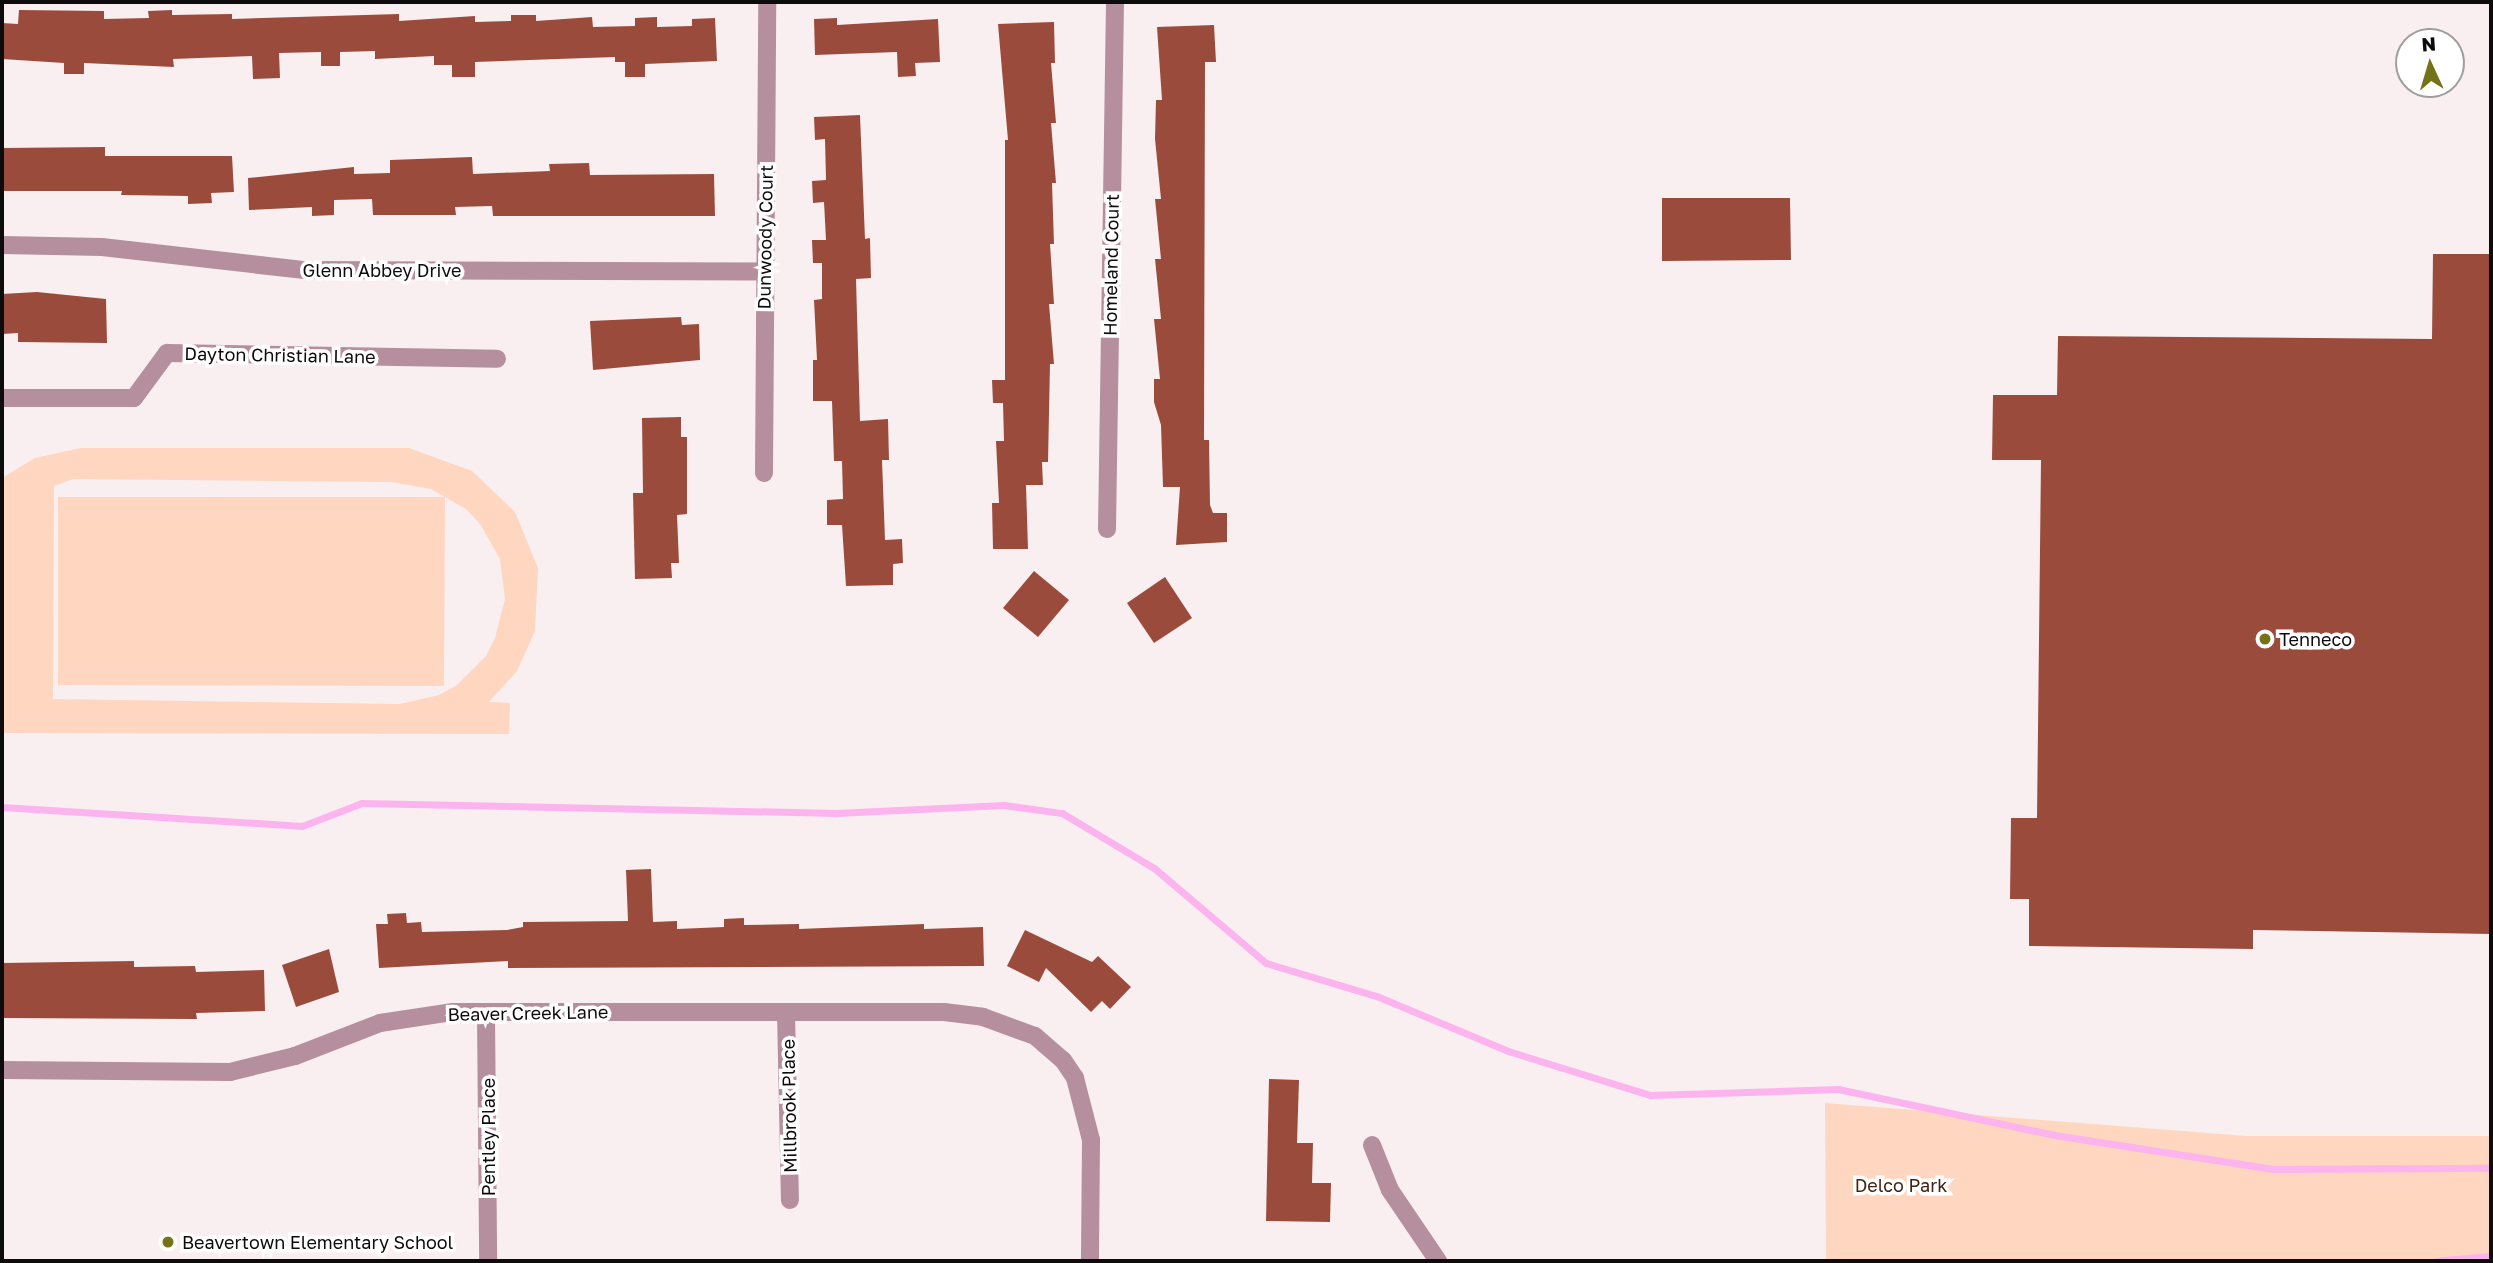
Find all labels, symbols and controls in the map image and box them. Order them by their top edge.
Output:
north arrow [2395,28,2465,98]
text: N [2421,32,2437,56]
street label: Dunwoody Court [753,165,777,309]
street label: Homeland Court [1099,194,1123,336]
street label: Glenn Abbey Drive [303,259,461,281]
street label: Dayton Christian Lane [184,343,376,367]
place label: Tenneco [2279,628,2352,650]
marker: Tenneco [2257,631,2273,647]
street label: Beaver Creek Lane [447,1001,609,1025]
street label: Millbrook Place [777,1039,801,1173]
street label: Pentley Place [477,1078,499,1196]
park label: Delco Park [1855,1174,1947,1196]
place label: Beavertown Elementary School [182,1231,453,1253]
marker: Beavertown Elementary School [160,1234,176,1250]

